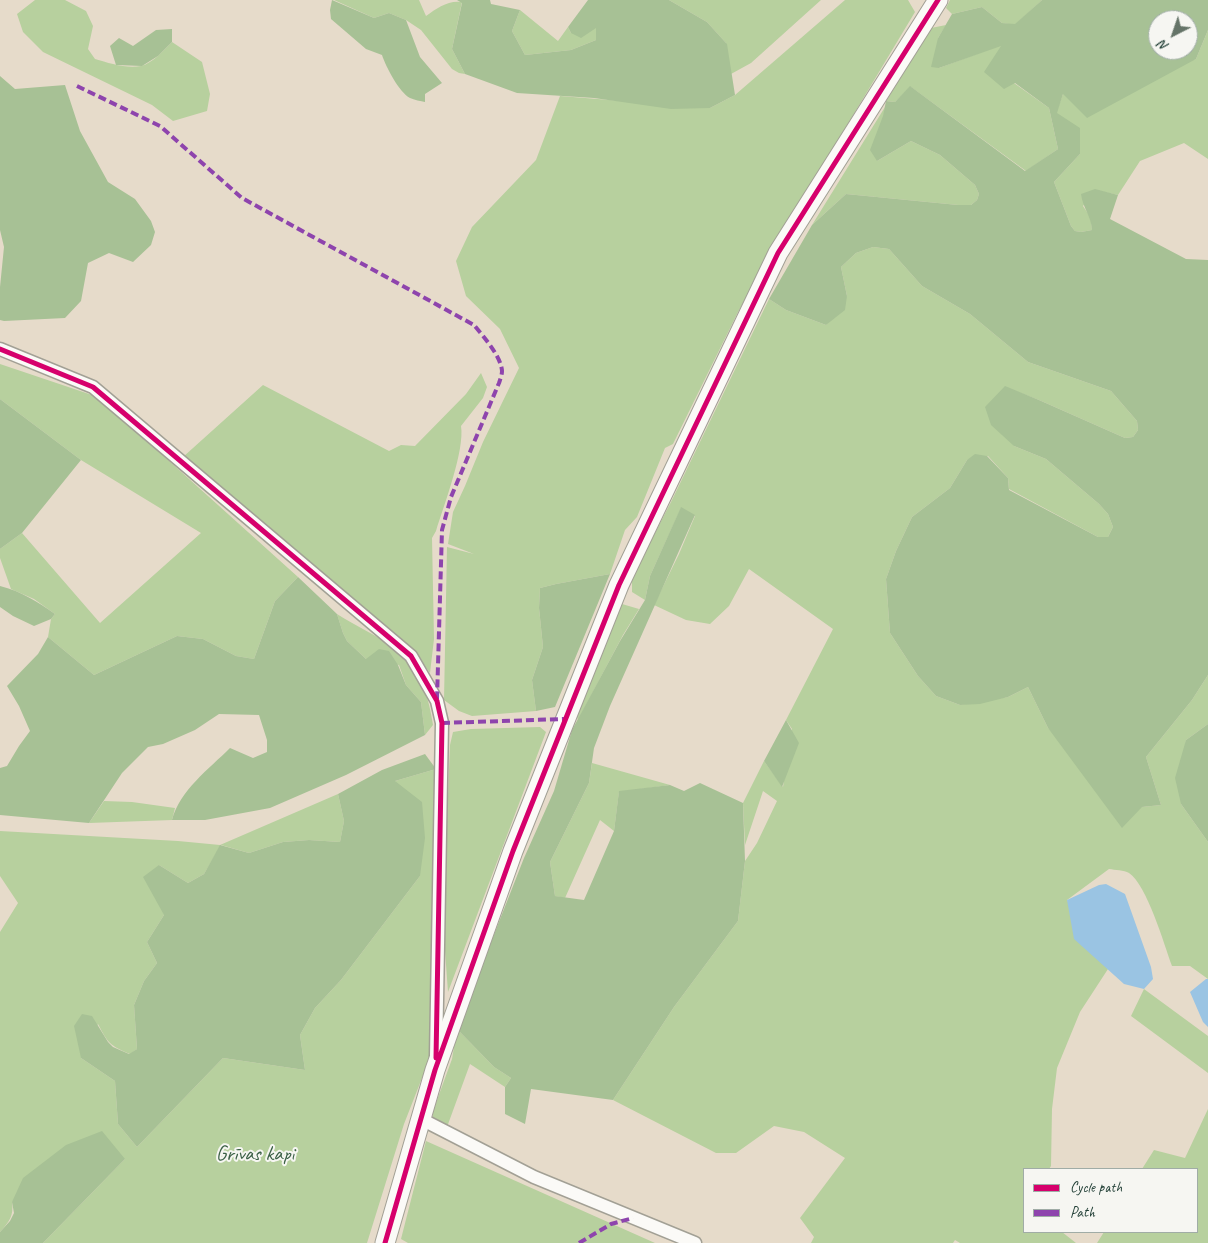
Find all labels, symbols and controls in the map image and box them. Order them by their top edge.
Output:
north arrow [1148,10,1198,60]
text: N [1155,37,1172,55]
park label: Grīvas kapi [216,1141,294,1167]
legend [1023,1168,1198,1233]
text: Cycle path [1070,1178,1122,1197]
text: Path [1070,1203,1095,1222]

